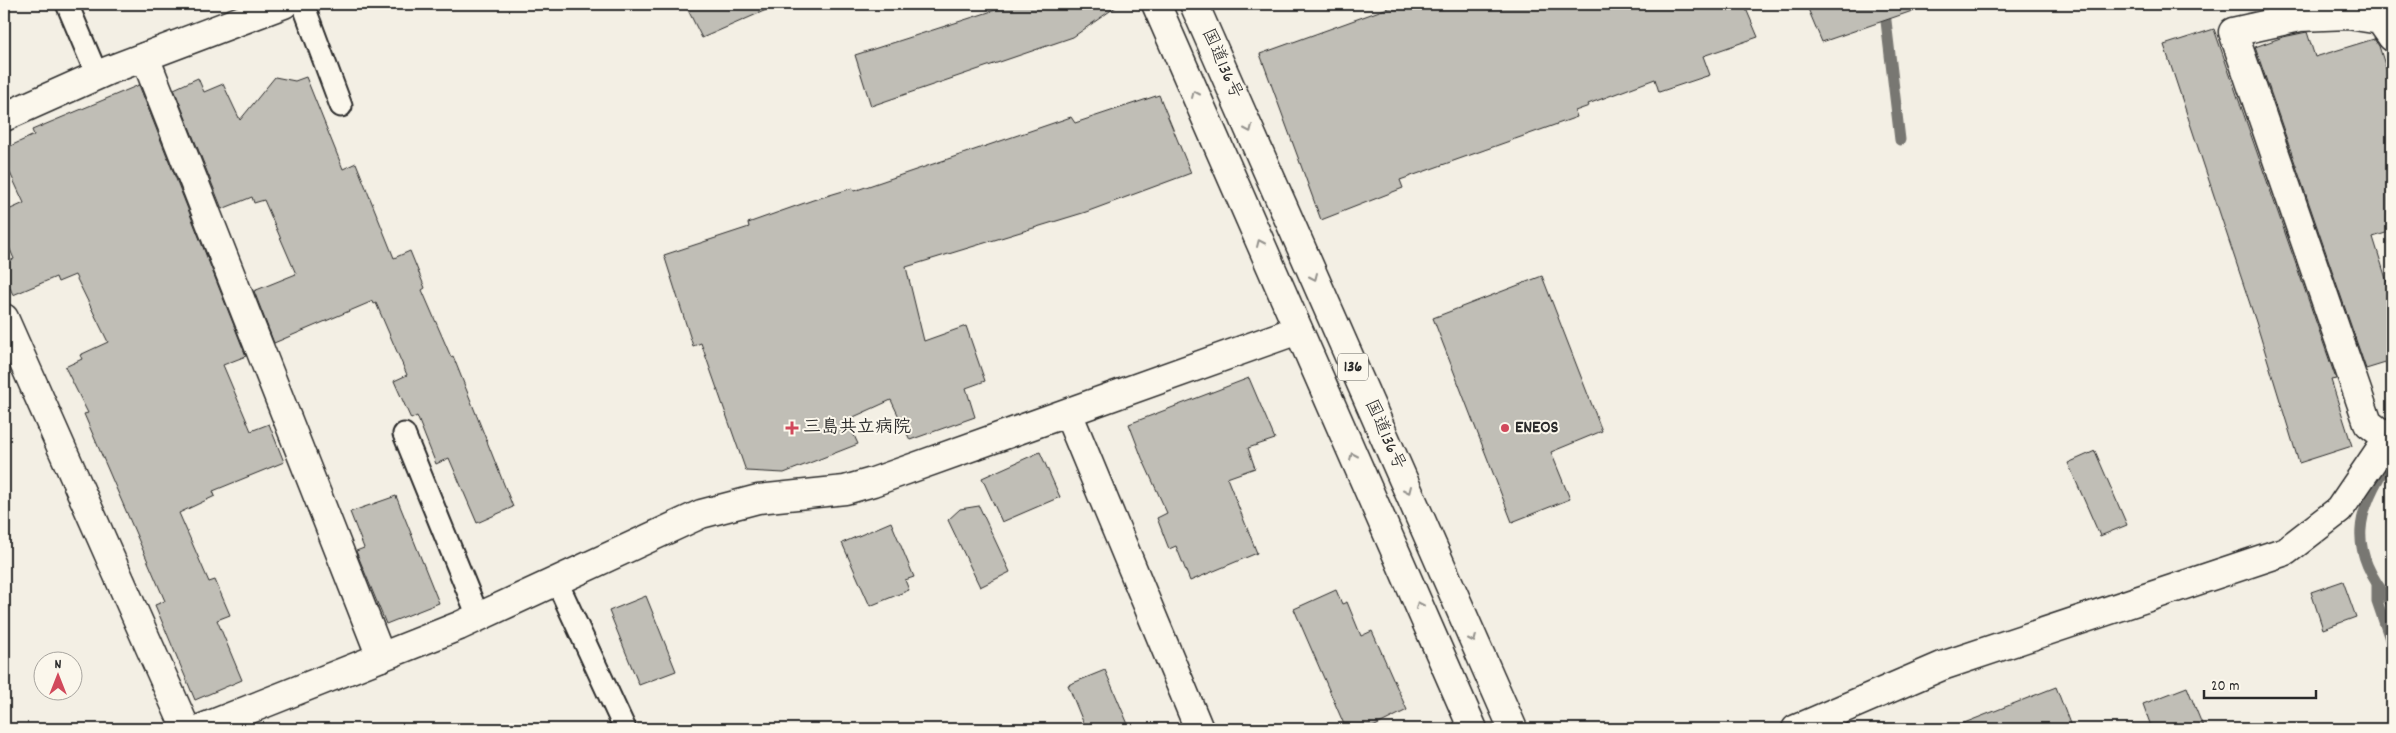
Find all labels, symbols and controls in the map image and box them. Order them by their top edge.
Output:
street label: 国道136号 [1194,25,1248,103]
one-way arrow [1190,90,1201,99]
one-way arrow [1242,124,1253,133]
one-way arrow [1255,239,1266,248]
one-way arrow [1308,272,1319,281]
road number: 136 [1338,354,1368,381]
street label: 国道136号 [1357,396,1411,474]
place label: 三島共立病院 [803,416,911,441]
place label: ENEOS [1515,416,1559,441]
marker: 三島共立病院 [785,421,799,435]
marker: ENEOS [1499,422,1511,434]
one-way arrow [1349,452,1360,461]
one-way arrow [1401,485,1412,494]
one-way arrow [1414,601,1425,610]
one-way arrow [1467,634,1478,643]
north arrow [32,650,82,700]
text: N [55,655,62,675]
scale bar [2204,668,2316,700]
text: 20 m [2211,676,2239,698]

